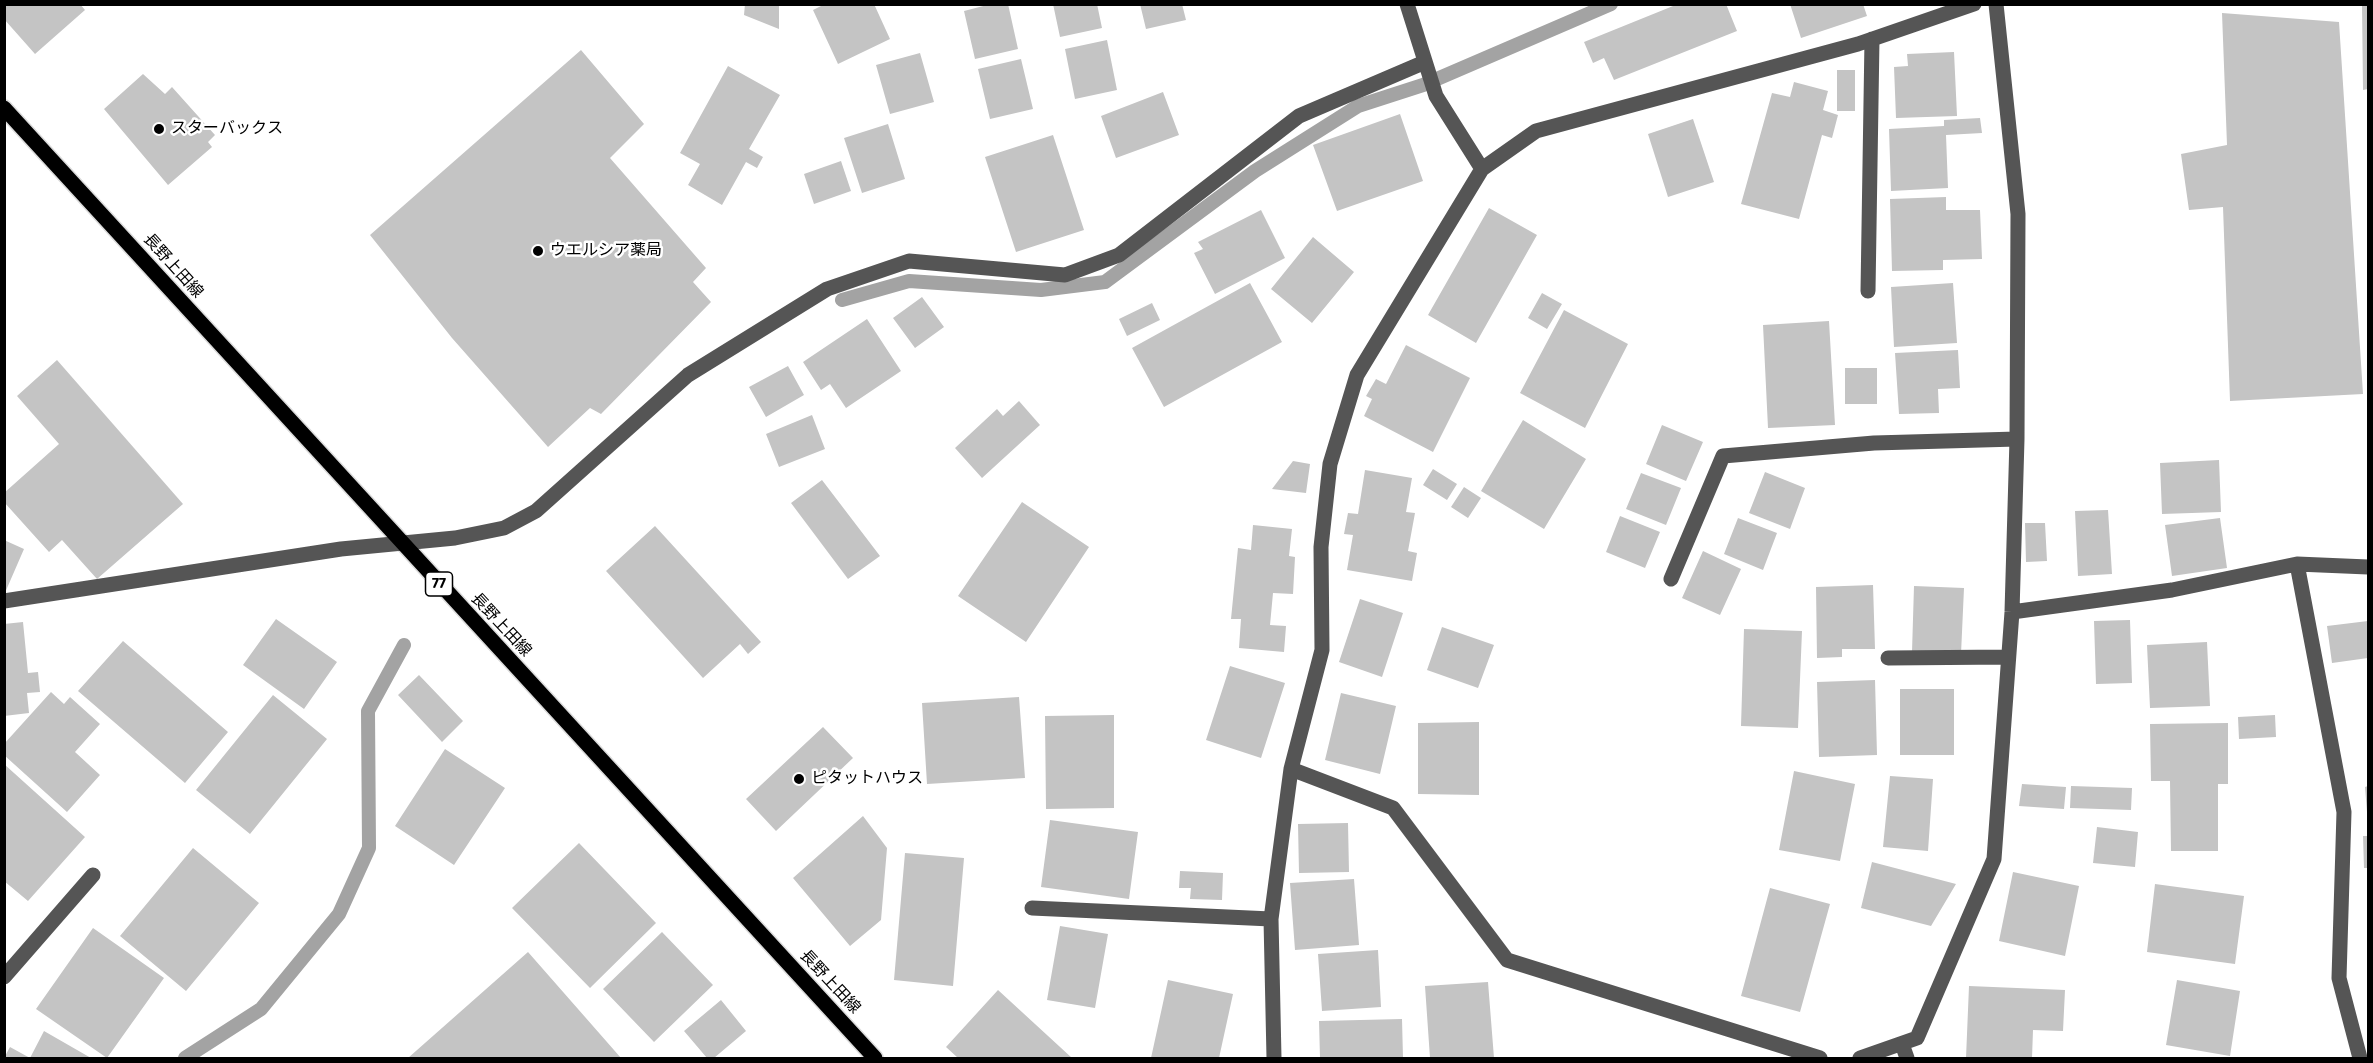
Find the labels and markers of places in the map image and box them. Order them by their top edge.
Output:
place label: スターバックス [171,119,283,139]
marker: スターバックス [152,122,166,136]
place label: ウエルシア薬局 [550,241,662,261]
marker: ウエルシア薬局 [531,244,545,258]
place label: ピタットハウス [811,769,923,789]
marker: ピタットハウス [792,772,806,786]

